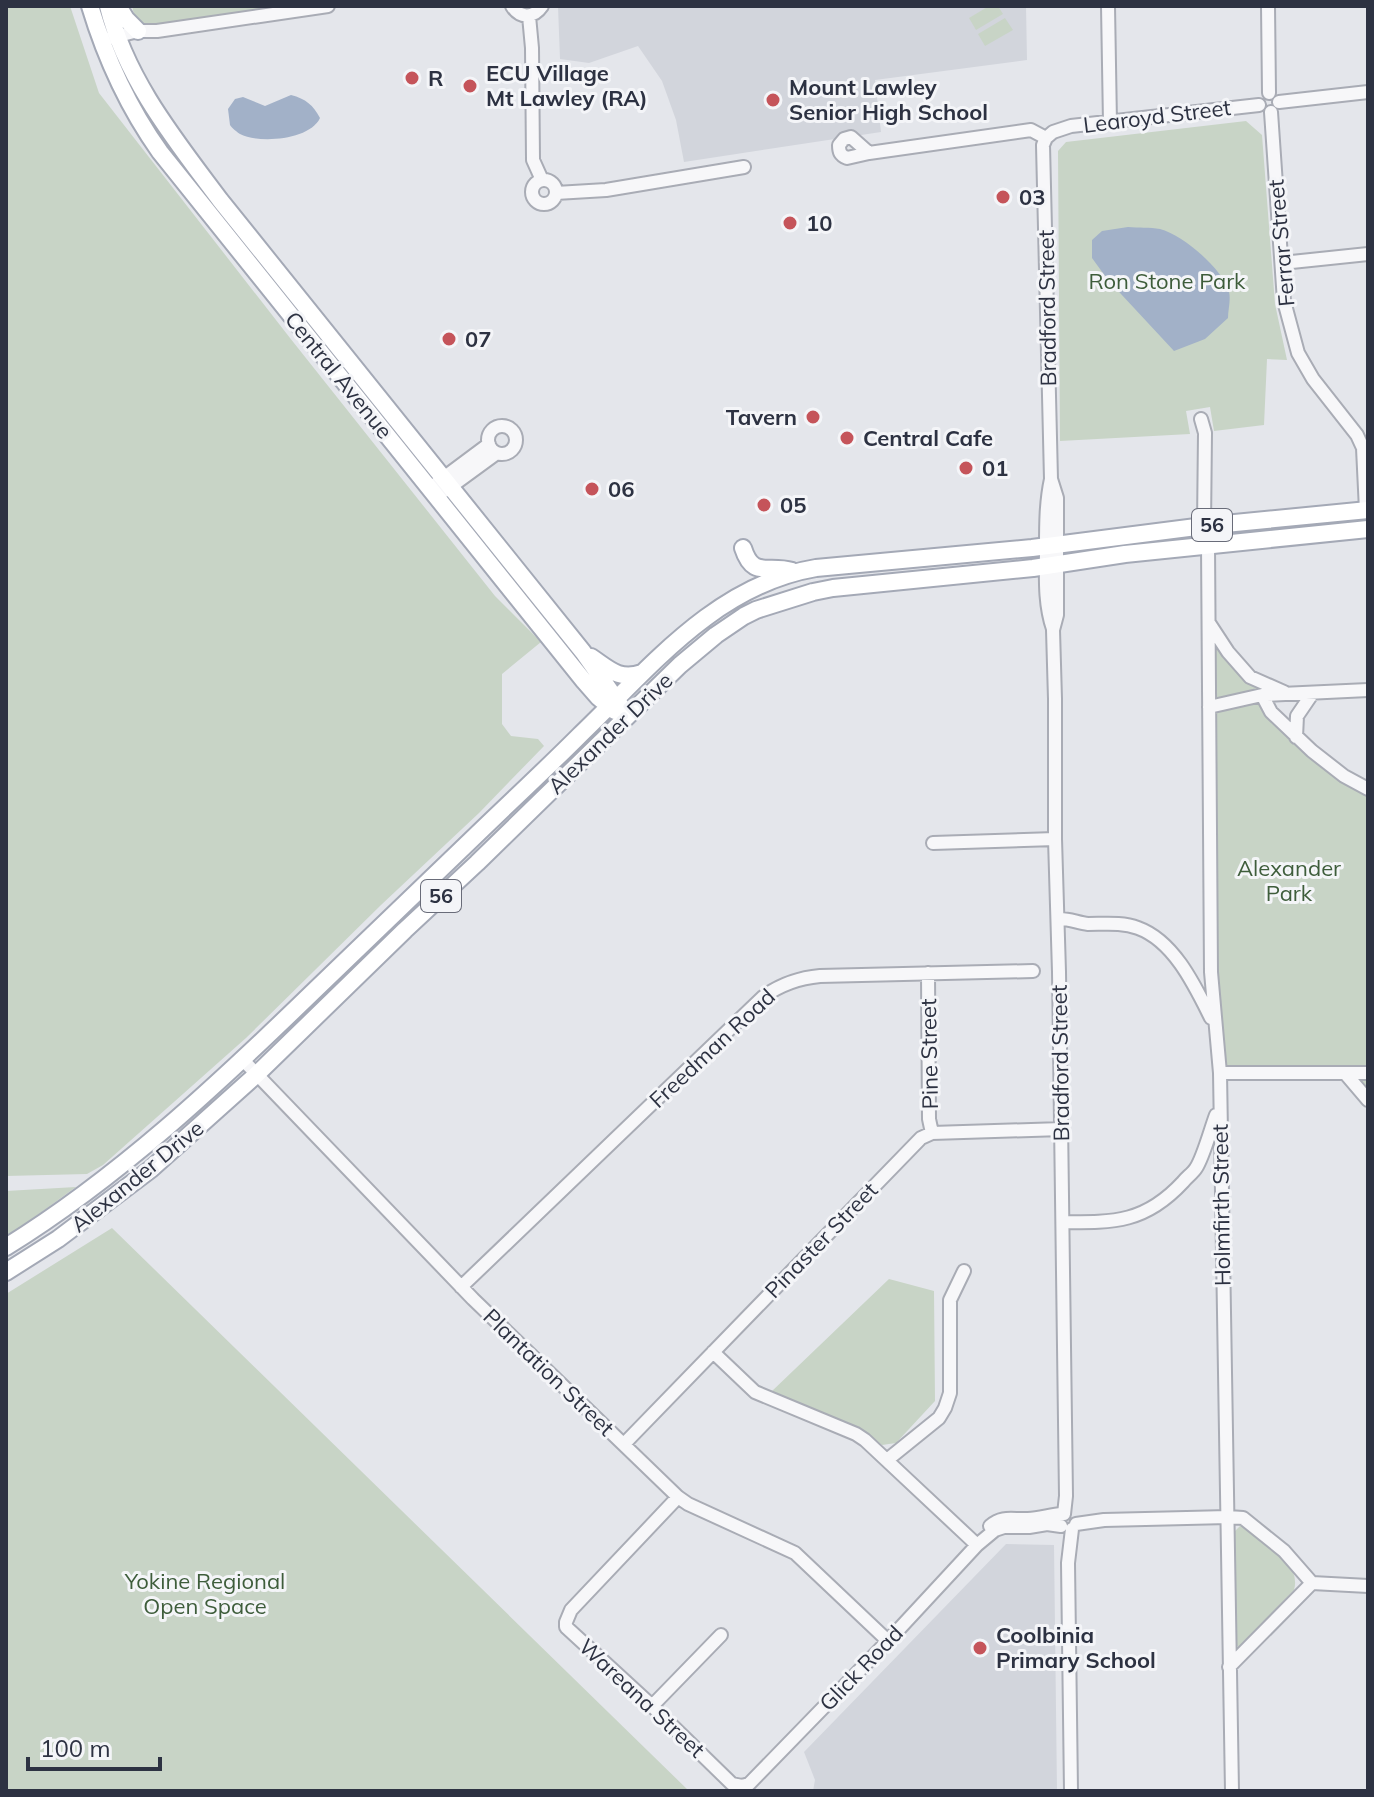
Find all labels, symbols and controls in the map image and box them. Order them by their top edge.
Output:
place label: ECU Village Mt Lawley (RA) [486,59,648,112]
place label: R [428,64,443,92]
marker: R [403,69,421,87]
place label: Mount Lawley Senior High School [789,73,988,126]
marker: ECU Village Mt Lawley (RA) [461,77,479,95]
marker: Mount Lawley Senior High School [764,91,782,109]
street label: Learoyd Street [1082,93,1233,139]
street label: Ferrar Street [1261,178,1301,308]
place label: 03 [1019,183,1045,211]
marker: 03 [994,188,1012,206]
place label: 10 [806,209,832,237]
marker: 10 [781,214,799,232]
street label: Bradford Street [1032,229,1062,387]
park label: Ron Stone Park [1089,267,1246,295]
street label: Central Avenue [279,306,399,444]
place label: 07 [465,325,491,353]
marker: 07 [440,330,458,348]
place label: Tavern [726,403,797,431]
marker: Tavern [804,408,822,426]
place label: Central Cafe [863,424,993,452]
marker: Central Cafe [838,429,856,447]
place label: 01 [982,454,1008,482]
marker: 01 [957,459,975,477]
place label: 06 [608,475,634,503]
marker: 06 [583,480,601,498]
place label: 05 [780,491,806,519]
marker: 05 [755,496,773,514]
road number: 56 [1192,509,1232,541]
street label: Alexander Drive [542,666,678,800]
park label: Alexander Park [1237,854,1341,907]
road number: 56 [421,880,461,912]
street label: Freedman Road [643,982,781,1114]
street label: Bradford Street [1045,984,1075,1142]
street label: Pine Street [914,998,944,1110]
street label: Alexander Drive [65,1114,209,1238]
street label: Holmfirth Street [1206,1123,1236,1286]
street label: Pinaster Street [759,1176,884,1304]
street label: Plantation Street [478,1302,621,1442]
park label: Yokine Regional Open Space [124,1567,285,1620]
street label: Glick Road [813,1619,909,1717]
place label: Coolbinia Primary School [996,1621,1156,1674]
street label: Wareana Street [573,1632,711,1764]
marker: Coolbinia Primary School [971,1639,989,1657]
scale bar [28,1721,160,1771]
text: 100 m [40,1733,111,1763]

